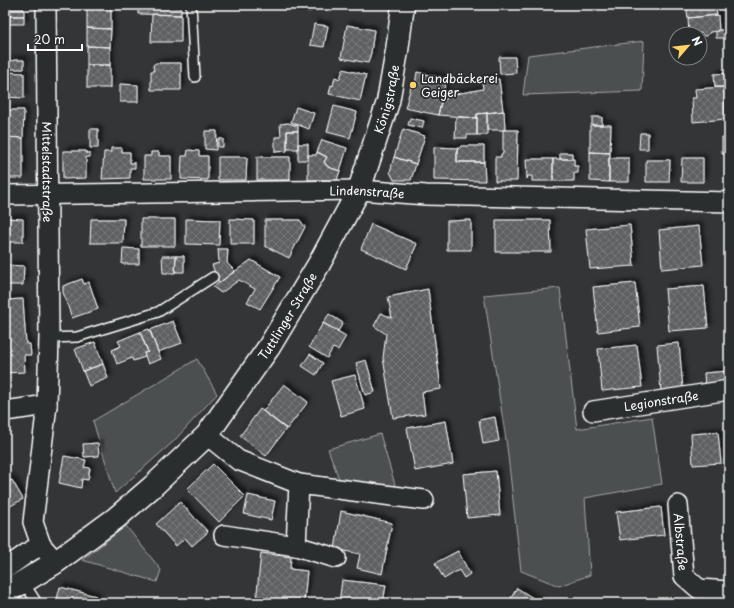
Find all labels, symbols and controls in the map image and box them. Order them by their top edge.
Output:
scale bar [28,26,82,52]
north arrow [668,26,708,66]
text: 20 m [34,30,65,48]
text: N [688,33,707,49]
street label: Königstraße [369,63,403,136]
place label: Landbäckerei Geiger [421,69,498,101]
marker: Landbäckerei Geiger [408,80,418,90]
street label: Mittelstadtstraße [38,121,57,223]
street label: Lindenstraße [329,181,405,202]
street label: Tuttlinger Straße [254,269,321,364]
street label: Legionstraße [623,386,700,415]
street label: Albstraße [670,512,693,571]

